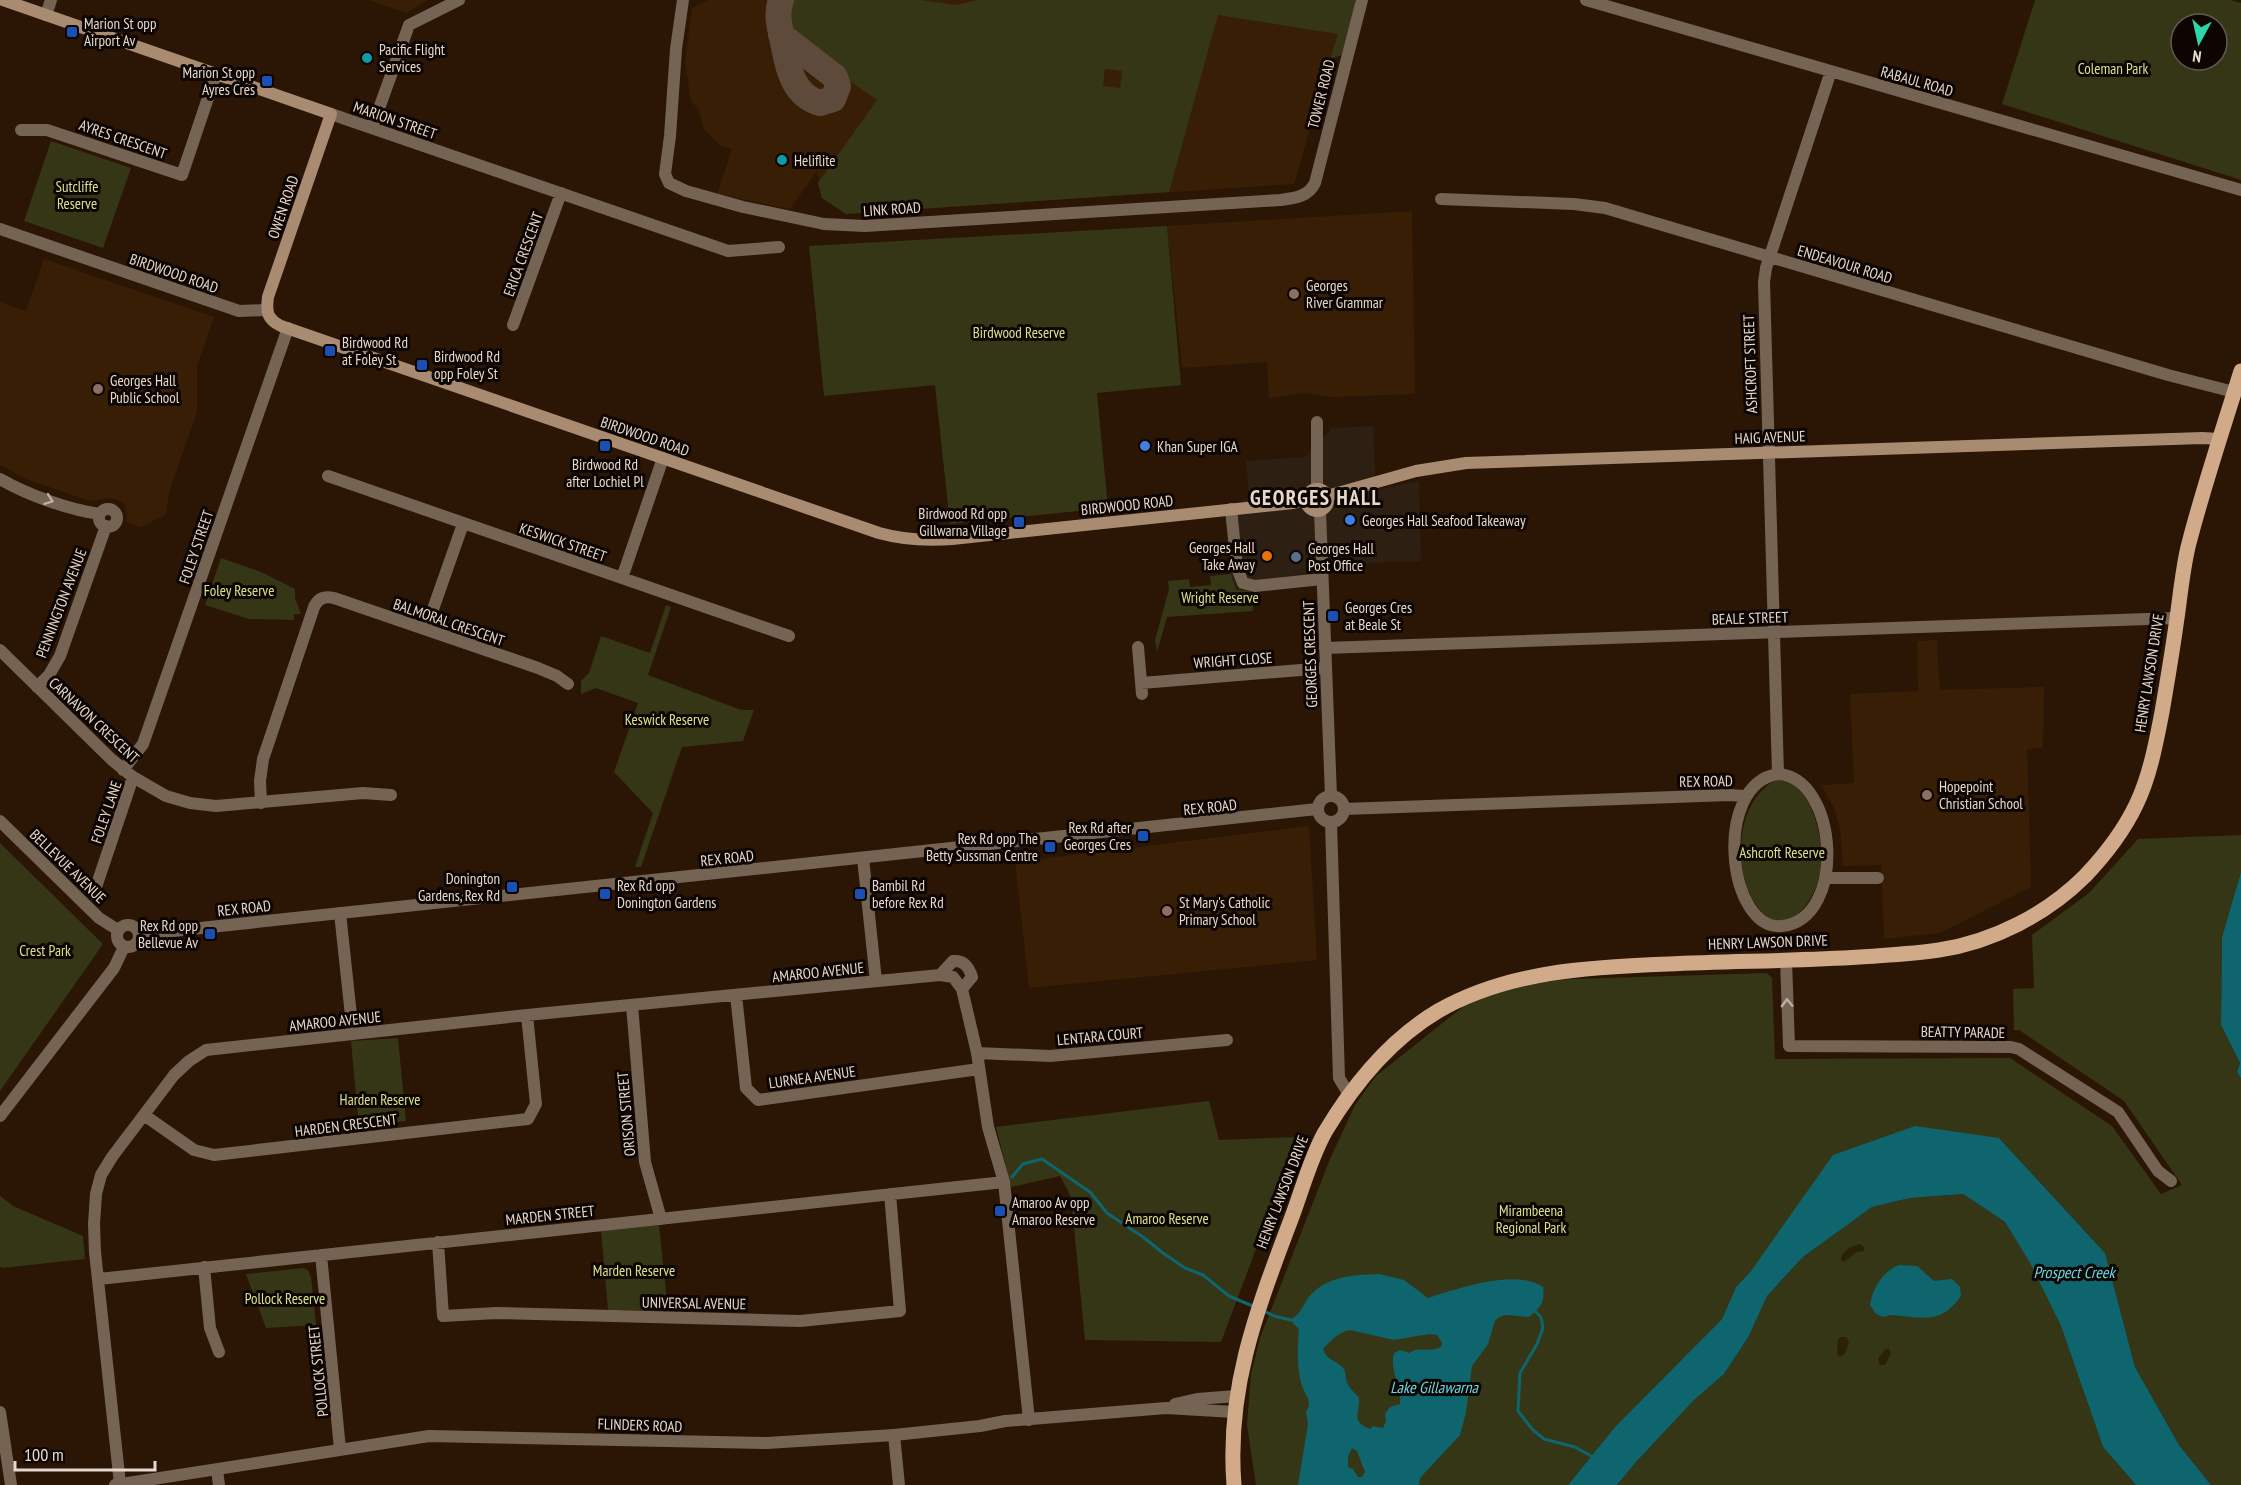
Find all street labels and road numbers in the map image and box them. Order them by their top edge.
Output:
street label: TOWER ROAD [1303,57,1339,131]
street label: RABAUL ROAD [1879,62,1956,100]
street label: MARION STREET [351,97,439,143]
street label: AYRES CRESCENT [77,115,170,163]
street label: OWEN ROAD [263,173,303,241]
street label: LINK ROAD [863,198,922,220]
street label: ERICA CRESCENT [499,209,547,299]
street label: ENDEAVOUR ROAD [1795,241,1895,287]
street label: BIRDWOOD ROAD [127,249,221,297]
street label: ASHCROFT STREET [1739,314,1761,414]
street label: BIRDWOOD ROAD [598,412,692,460]
street label: HAIG AVENUE [1734,426,1806,448]
street label: BIRDWOOD ROAD [1080,491,1174,519]
street label: FOLEY STREET [175,507,218,586]
street label: KESWICK STREET [517,518,609,566]
street label: PENNINGTON AVENUE [31,546,91,660]
street label: BALMORAL CRESCENT [391,594,507,650]
street label: GEORGES CRESCENT [1299,600,1321,708]
street label: BEALE STREET [1712,607,1789,629]
street label: HENRY LAWSON DRIVE [2130,612,2168,734]
street label: WRIGHT CLOSE [1193,648,1273,672]
street label: CARNAVON CRESCENT [45,673,143,767]
street label: REX ROAD [1679,771,1733,791]
street label: FOLEY LANE [86,778,126,846]
street label: REX ROAD [1182,795,1238,819]
street label: BELLEVUE AVENUE [26,825,110,907]
street label: REX ROAD [699,846,755,870]
street label: REX ROAD [216,896,272,920]
street label: HENRY LAWSON DRIVE [1708,930,1828,954]
street label: AMAROO AVENUE [771,958,865,986]
street label: AMAROO AVENUE [288,1007,382,1035]
street label: BEATTY PARADE [1921,1022,2005,1042]
street label: LENTARA COURT [1056,1023,1144,1049]
street label: LURNEA AVENUE [767,1062,857,1092]
street label: ORISON STREET [613,1071,639,1157]
street label: HARDEN CRESCENT [294,1109,399,1141]
street label: HENRY LAWSON DRIVE [1252,1133,1312,1251]
street label: MARDEN STREET [505,1201,596,1229]
street label: UNIVERSAL AVENUE [642,1293,746,1313]
street label: POLLOCK STREET [304,1324,332,1418]
street label: FLINDERS ROAD [597,1414,683,1436]

